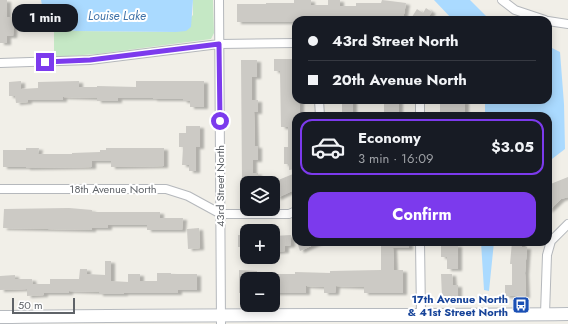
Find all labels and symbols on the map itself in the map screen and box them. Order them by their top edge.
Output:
callout: 1 min [12,4,78,32]
water label: Louise Lake [88,7,146,25]
route end [36,53,54,71]
route start [211,112,229,130]
street label: 43rd Street North [212,145,228,227]
street label: 18th Avenue North [70,181,156,197]
place label: 17th Avenue North & 41st Street North [408,291,508,320]
bus stop icon: 17th Avenue North & 41st Street North [511,295,531,315]
scale bar [12,296,75,315]

